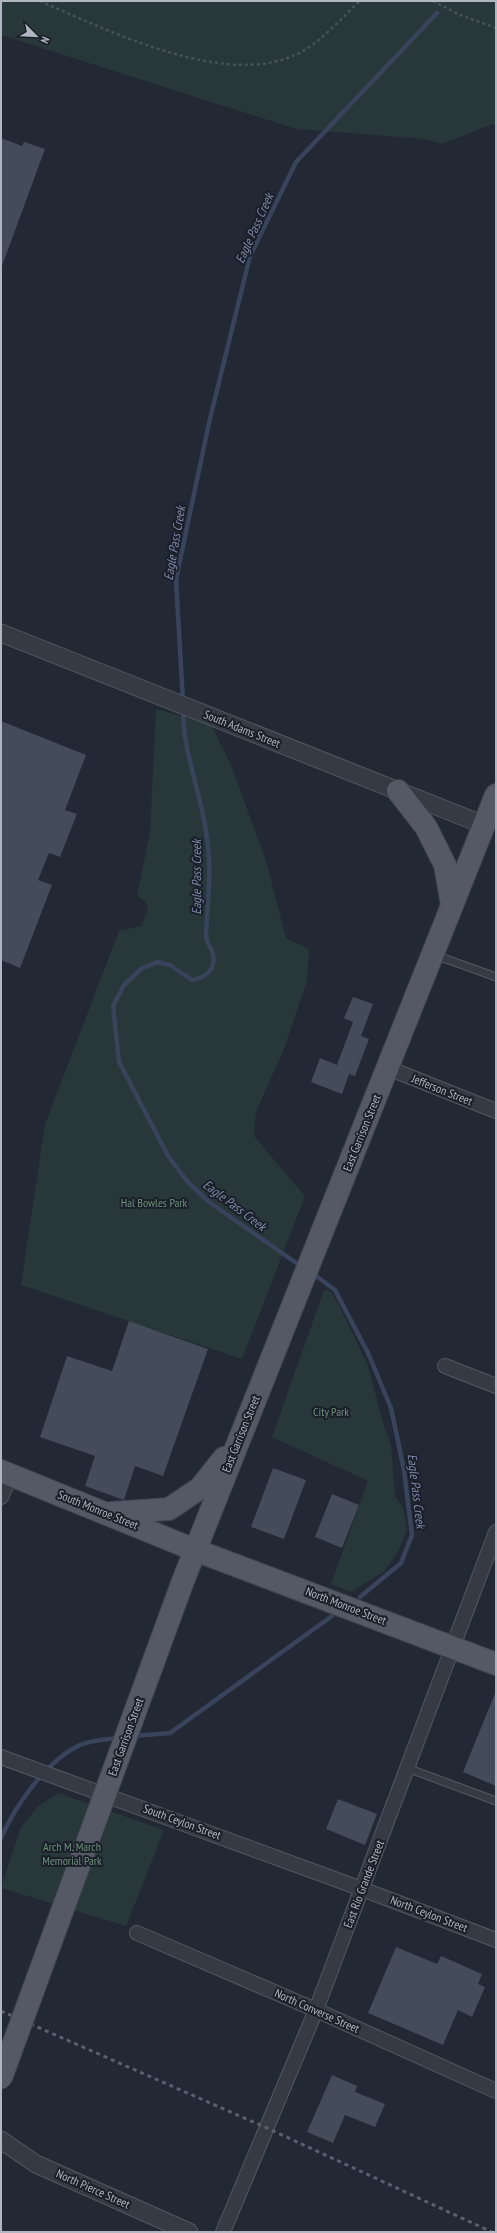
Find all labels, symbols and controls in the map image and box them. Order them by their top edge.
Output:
north arrow [16,16,56,56]
text: N [38,35,53,46]
water label: Eagle Pass Creek [231,189,278,266]
water label: Eagle Pass Creek [160,503,190,581]
street label: South Adams Street [202,706,283,751]
water label: Eagle Pass Creek [188,838,205,914]
street label: Jefferson Street [409,1070,475,1109]
street label: East Garrison Street [339,1092,384,1173]
water label: Eagle Pass Creek [200,1176,271,1236]
park label: Hal Bowles Park [121,1195,188,1210]
street label: East Garrison Street [218,1393,263,1474]
park label: City Park [313,1404,349,1419]
water label: Eagle Pass Creek [404,1453,430,1531]
street label: South Monroe Street [56,1487,141,1533]
street label: North Monroe Street [304,1583,389,1628]
street label: East Garrison Street [105,1695,147,1778]
street label: South Ceylon Street [141,1801,224,1843]
street label: East Río Grande Street [340,1837,387,1930]
park label: Arch M. March Memorial Park [42,1839,102,1868]
street label: North Ceylon Street [388,1892,471,1935]
street label: North Converse Street [272,1985,363,2036]
street label: North Pierce Street [54,2166,133,2212]

